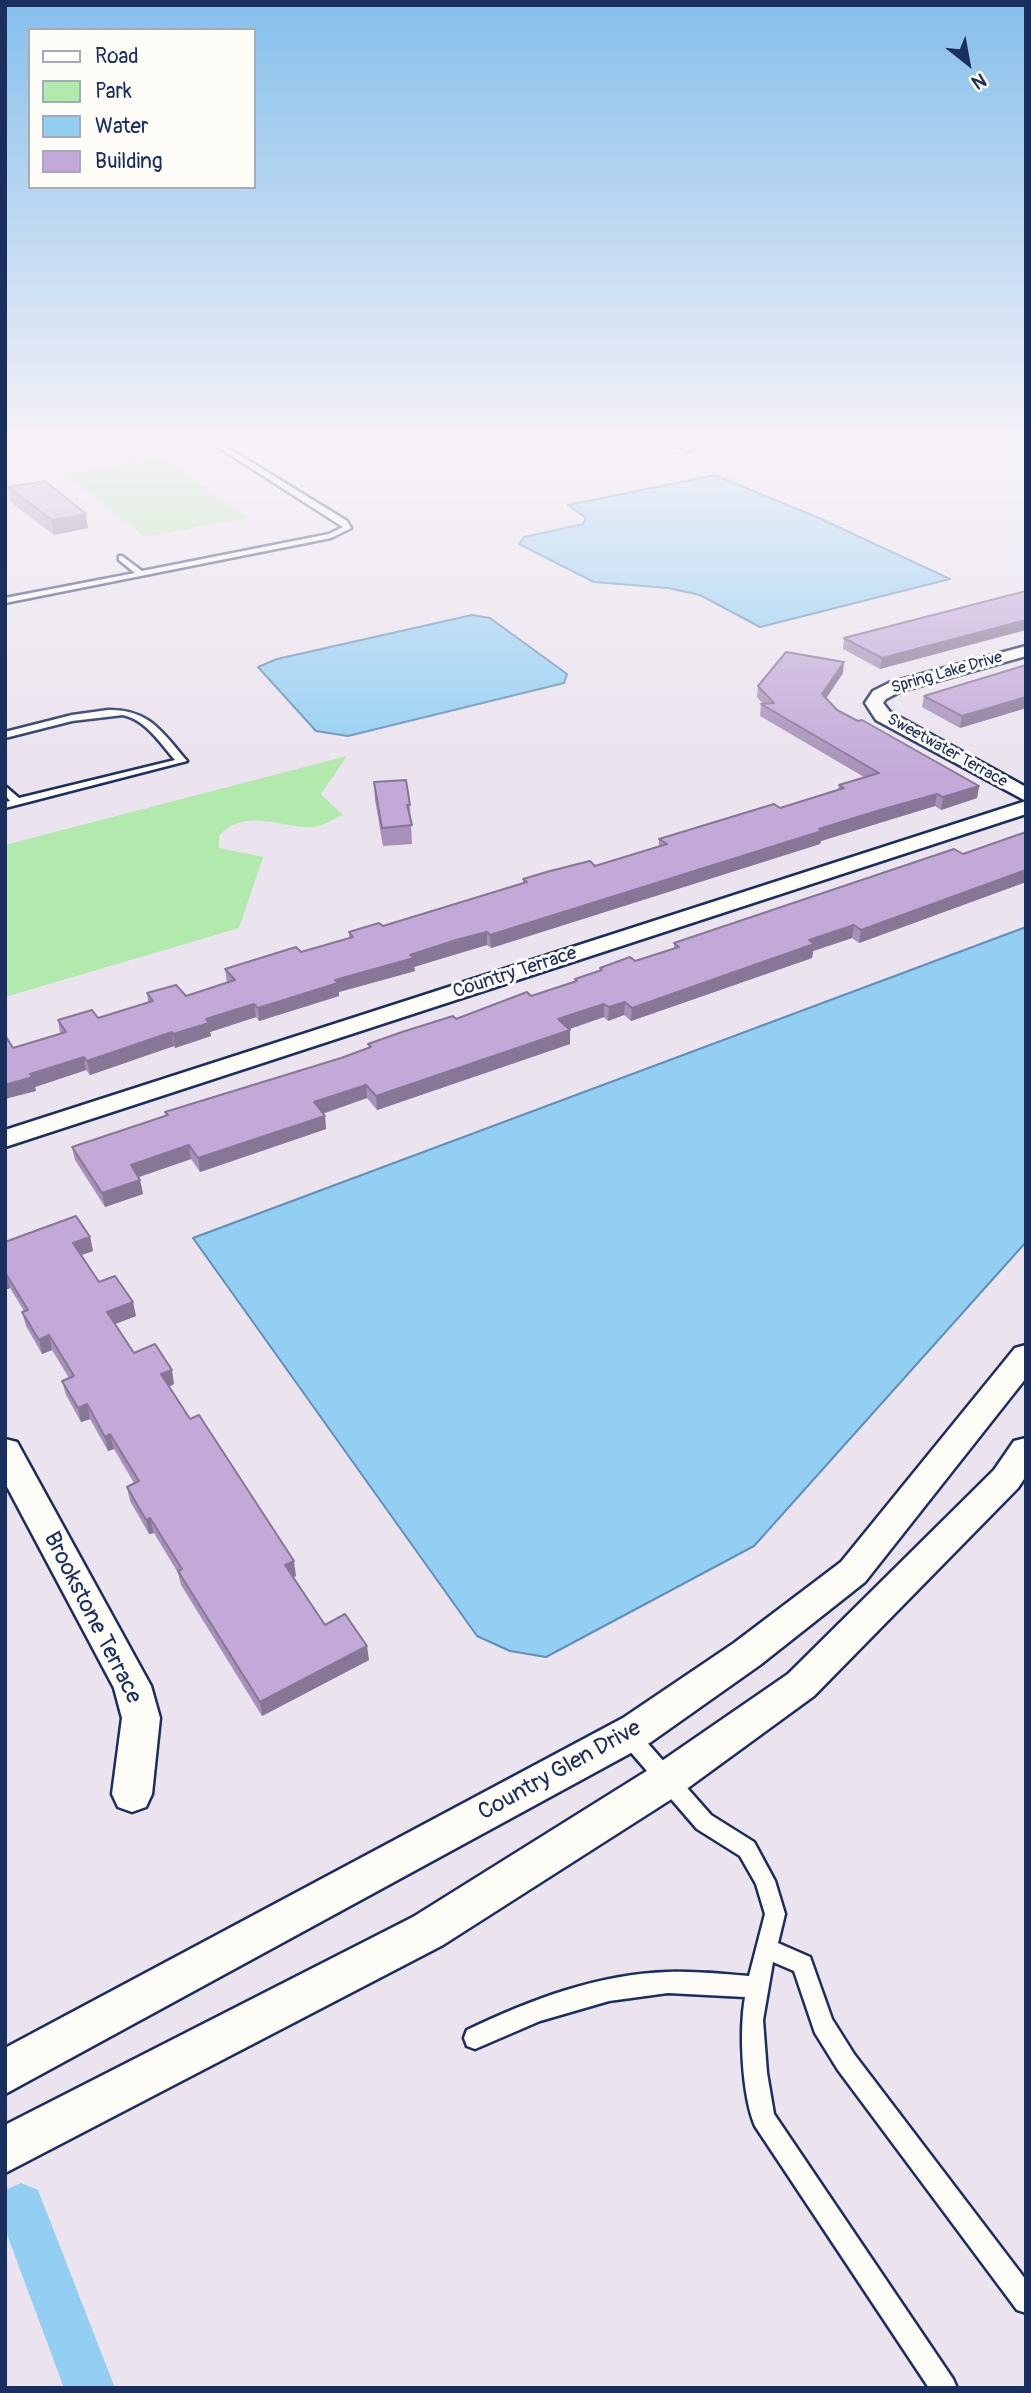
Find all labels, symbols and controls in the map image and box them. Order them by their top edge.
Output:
legend [28,28,256,189]
north arrow [933,28,1003,98]
text: Road [95,43,139,70]
text: N [967,67,991,95]
text: Park [95,78,132,105]
text: Water [95,113,148,140]
text: Building [95,148,162,175]
street label: Spring Lake Drive [889,648,1005,698]
street label: Sweetwater Terrace [884,710,1010,792]
street label: Country Terrace [450,942,580,1004]
street label: Brookstone Terrace [37,1528,147,1708]
street label: Country Glen Drive [474,1715,646,1827]

